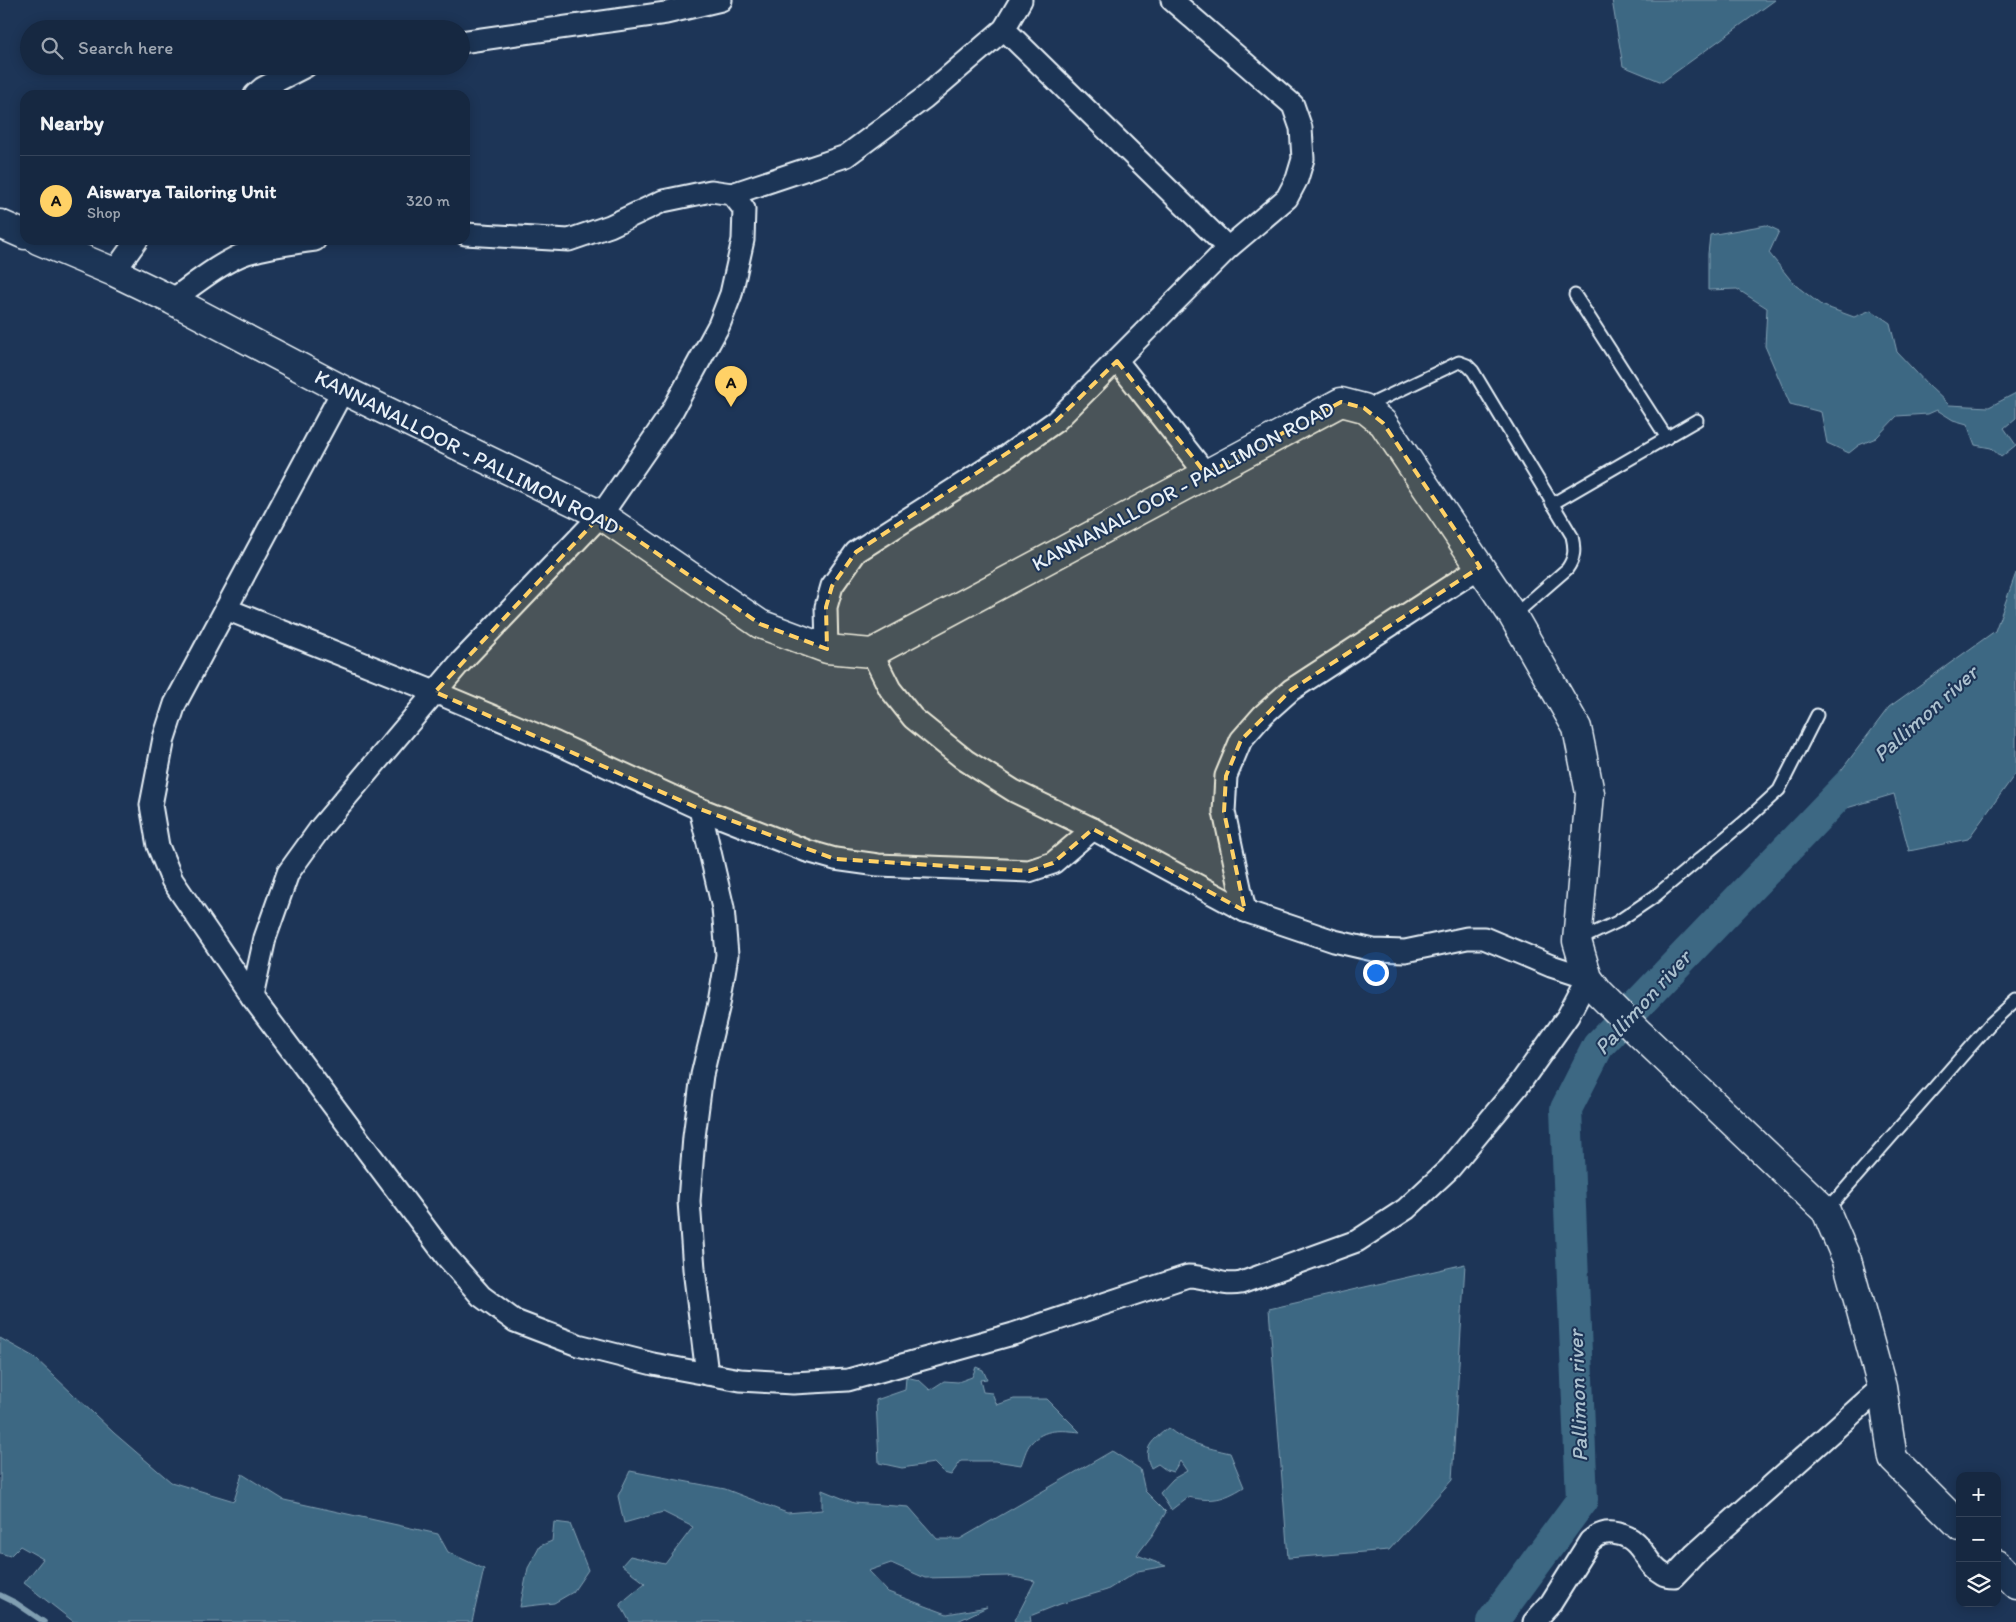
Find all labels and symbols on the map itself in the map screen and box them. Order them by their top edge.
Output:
street label: KANNANALLOOR - PALLIMON ROAD [311,364,624,540]
pin: A [715,366,747,407]
street label: KANNANALLOOR - PALLIMON ROAD [1027,395,1338,576]
water label: Pallimon river [1867,658,1985,767]
water label: Pallimon river [1588,943,1698,1060]
your location [1363,960,1389,986]
water label: Pallimon river [1562,1327,1593,1462]

